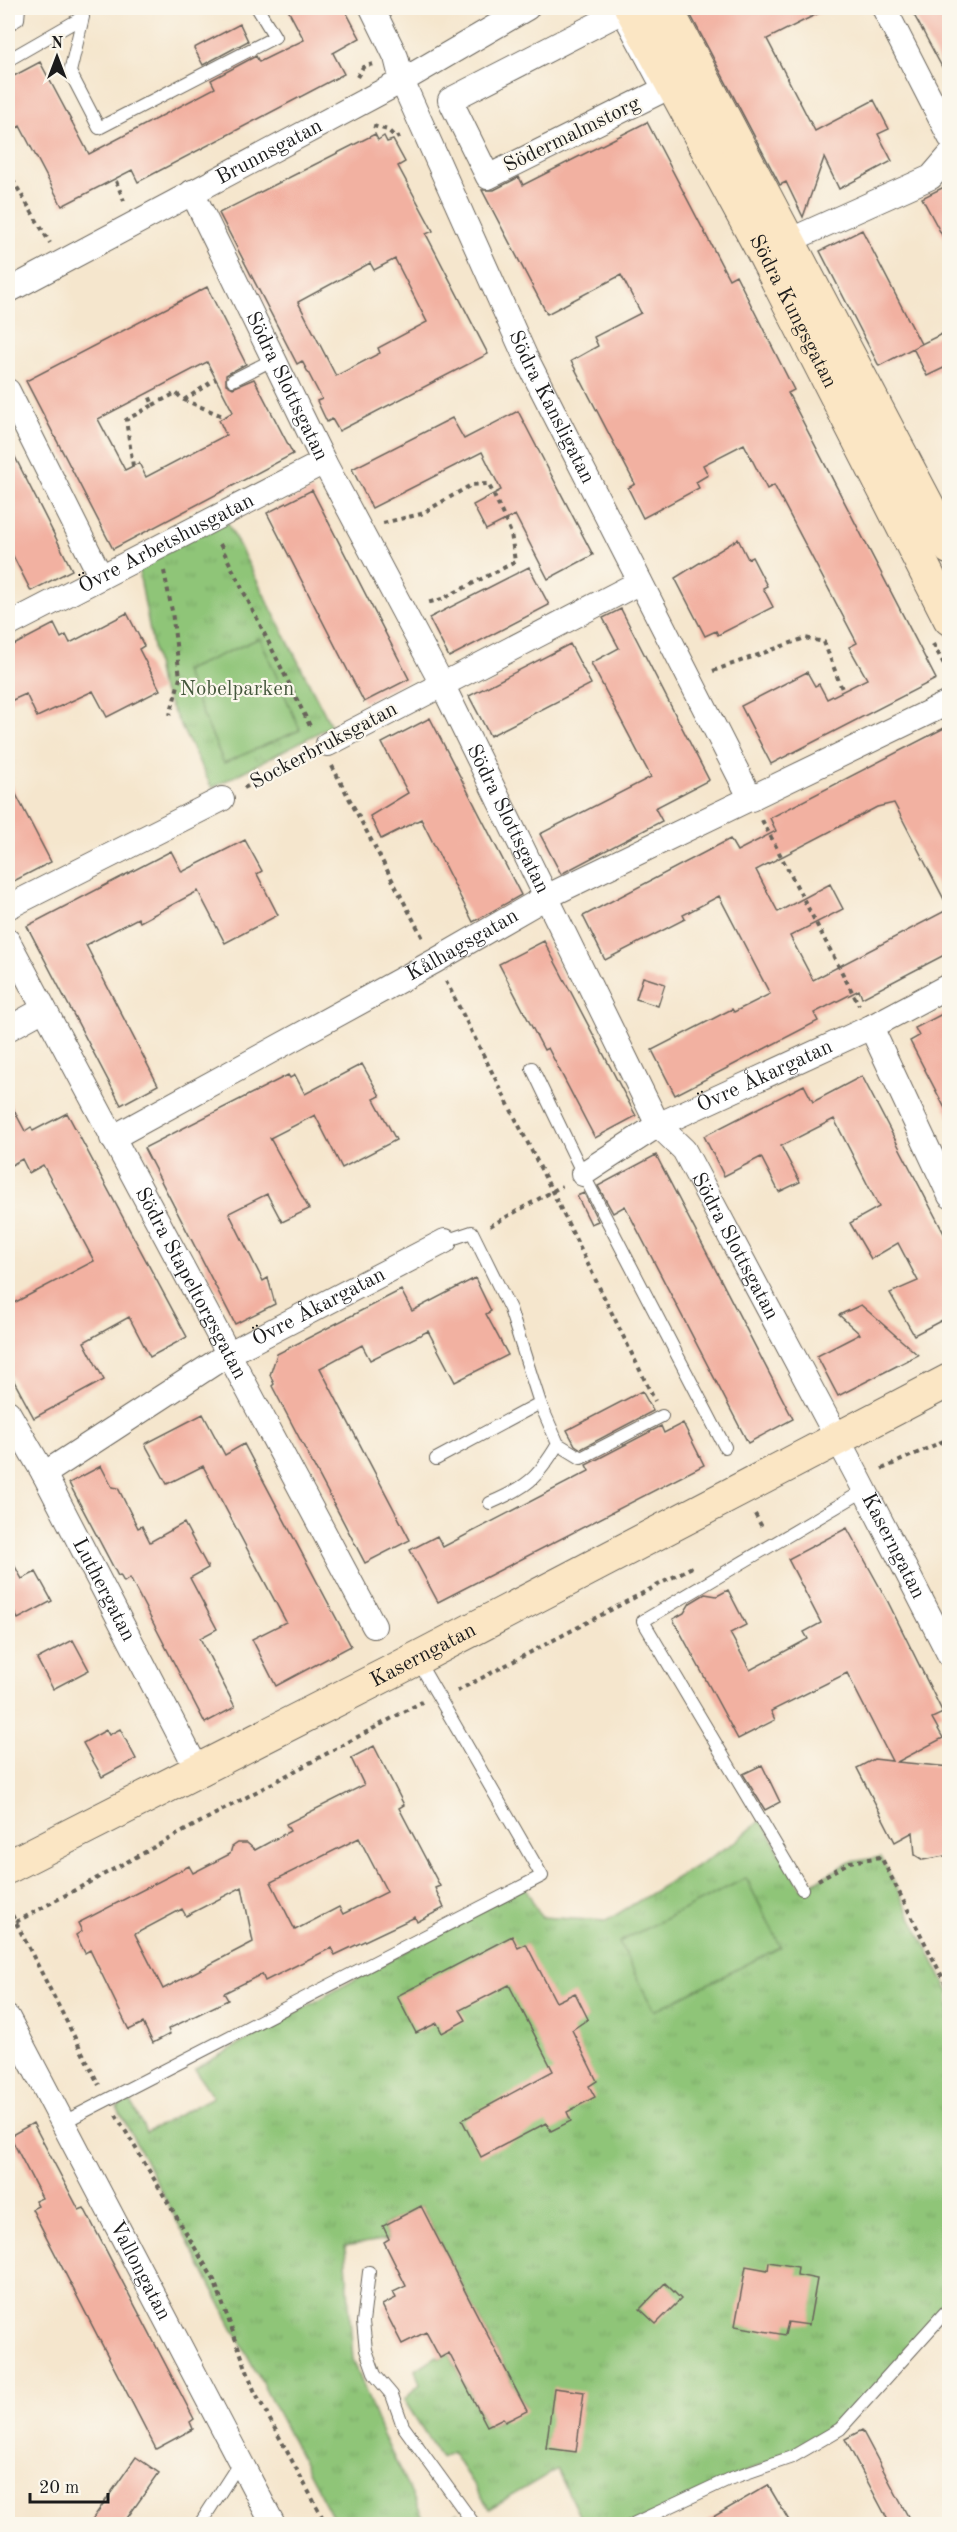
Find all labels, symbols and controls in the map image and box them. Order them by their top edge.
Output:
north arrow [27,27,87,87]
text: N [51,36,64,52]
street label: Södermalmstorg [500,93,644,177]
street label: Brunnsgatan [213,115,326,189]
street label: Södra Kungsgatan [745,231,841,391]
street label: Södra Slottsgatan [242,308,332,464]
street label: Södra Kansligatan [505,327,599,487]
street label: Övre Arbetshusgatan [73,490,257,597]
park label: Nobelparken [180,679,294,700]
street label: Sockerbruksgatan [247,698,401,794]
street label: Södra Slottsgatan [463,741,553,897]
street label: Kålhagsgatan [403,905,522,985]
street label: Övre Åkargatan [692,1036,836,1116]
street label: Södra Slottsgatan [688,1169,783,1323]
street label: Södra Stapeltorgsgatan [131,1184,251,1383]
street label: Övre Åkargatan [247,1264,389,1350]
street label: Kaserngatan [858,1490,929,1602]
street label: Luthergatan [69,1535,139,1645]
street label: Kaserngatan [367,1619,479,1691]
street label: Vallongatan [106,2217,175,2324]
scale bar [30,2466,108,2504]
text: 20 m [39,2479,79,2497]

